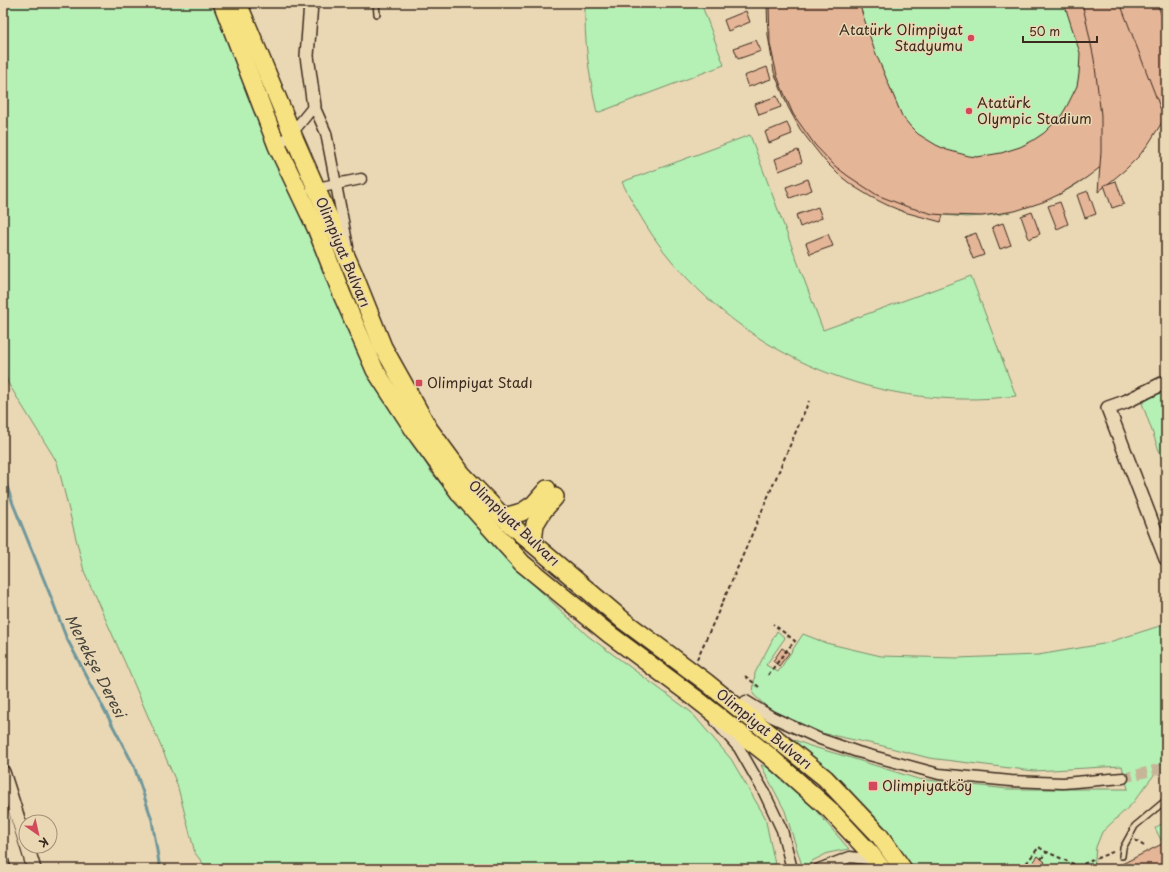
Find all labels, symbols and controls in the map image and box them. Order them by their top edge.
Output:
scale bar [1023,18,1097,44]
place label: Atatürk Olimpiyat Stadyumu [839,19,963,56]
text: 50 m [1029,22,1060,40]
marker: Atatürk Olimpiyat Stadyumu [966,33,976,43]
place label: Atatürk Olympic Stadium [977,92,1092,129]
marker: Atatürk Olympic Stadium [964,106,974,116]
street label: Olimpiyat Bulvarı [311,193,376,310]
place label: Olimpiyat Stadı [427,372,533,393]
marker: Olimpiyat Stadı [414,378,424,388]
street label: Olimpiyat Bulvarı [464,475,565,571]
water label: Menekşe Deresi [60,609,134,724]
street label: Olimpiyat Bulvarı [712,683,817,774]
place label: Olimpiyatköy [882,775,972,796]
marker: Olimpiyatköy [867,780,879,792]
north arrow [18,814,58,854]
text: K [36,833,52,852]

